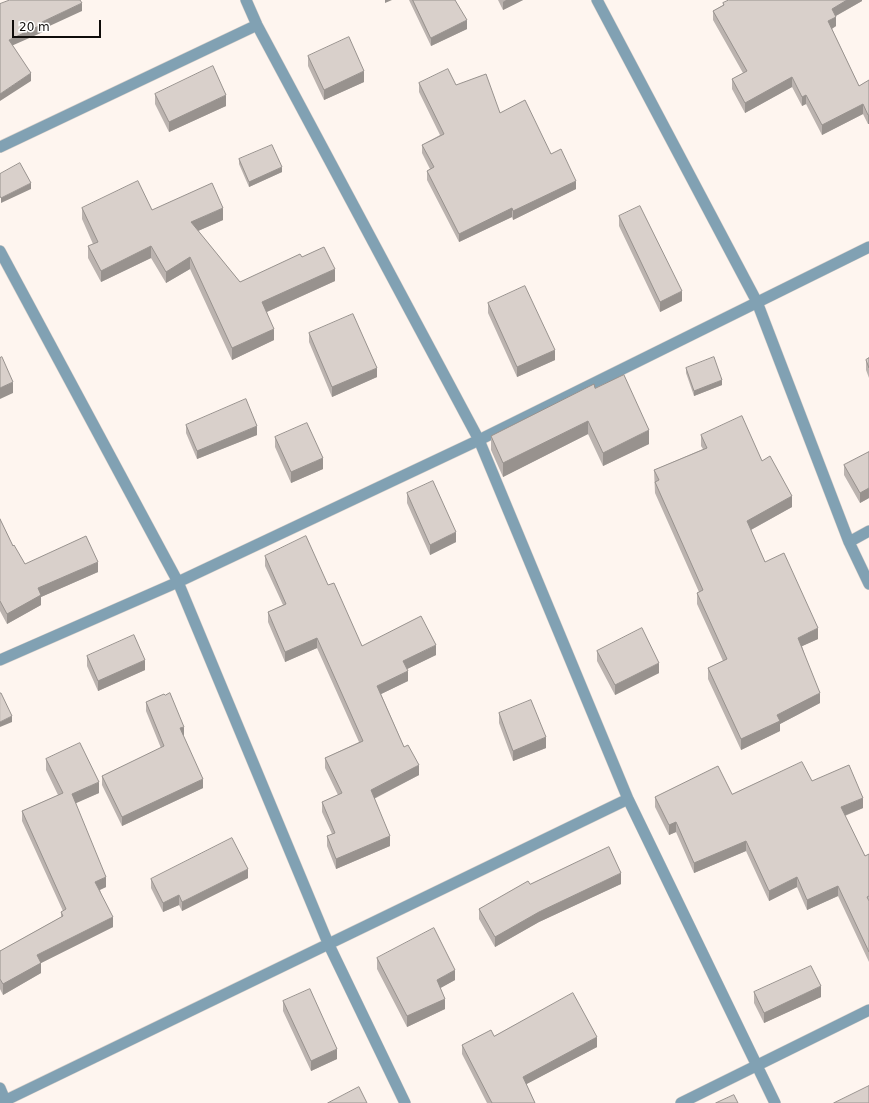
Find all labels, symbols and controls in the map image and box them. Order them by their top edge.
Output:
scale bar [14,12,103,38]
text: 20 m [19,20,50,34]

